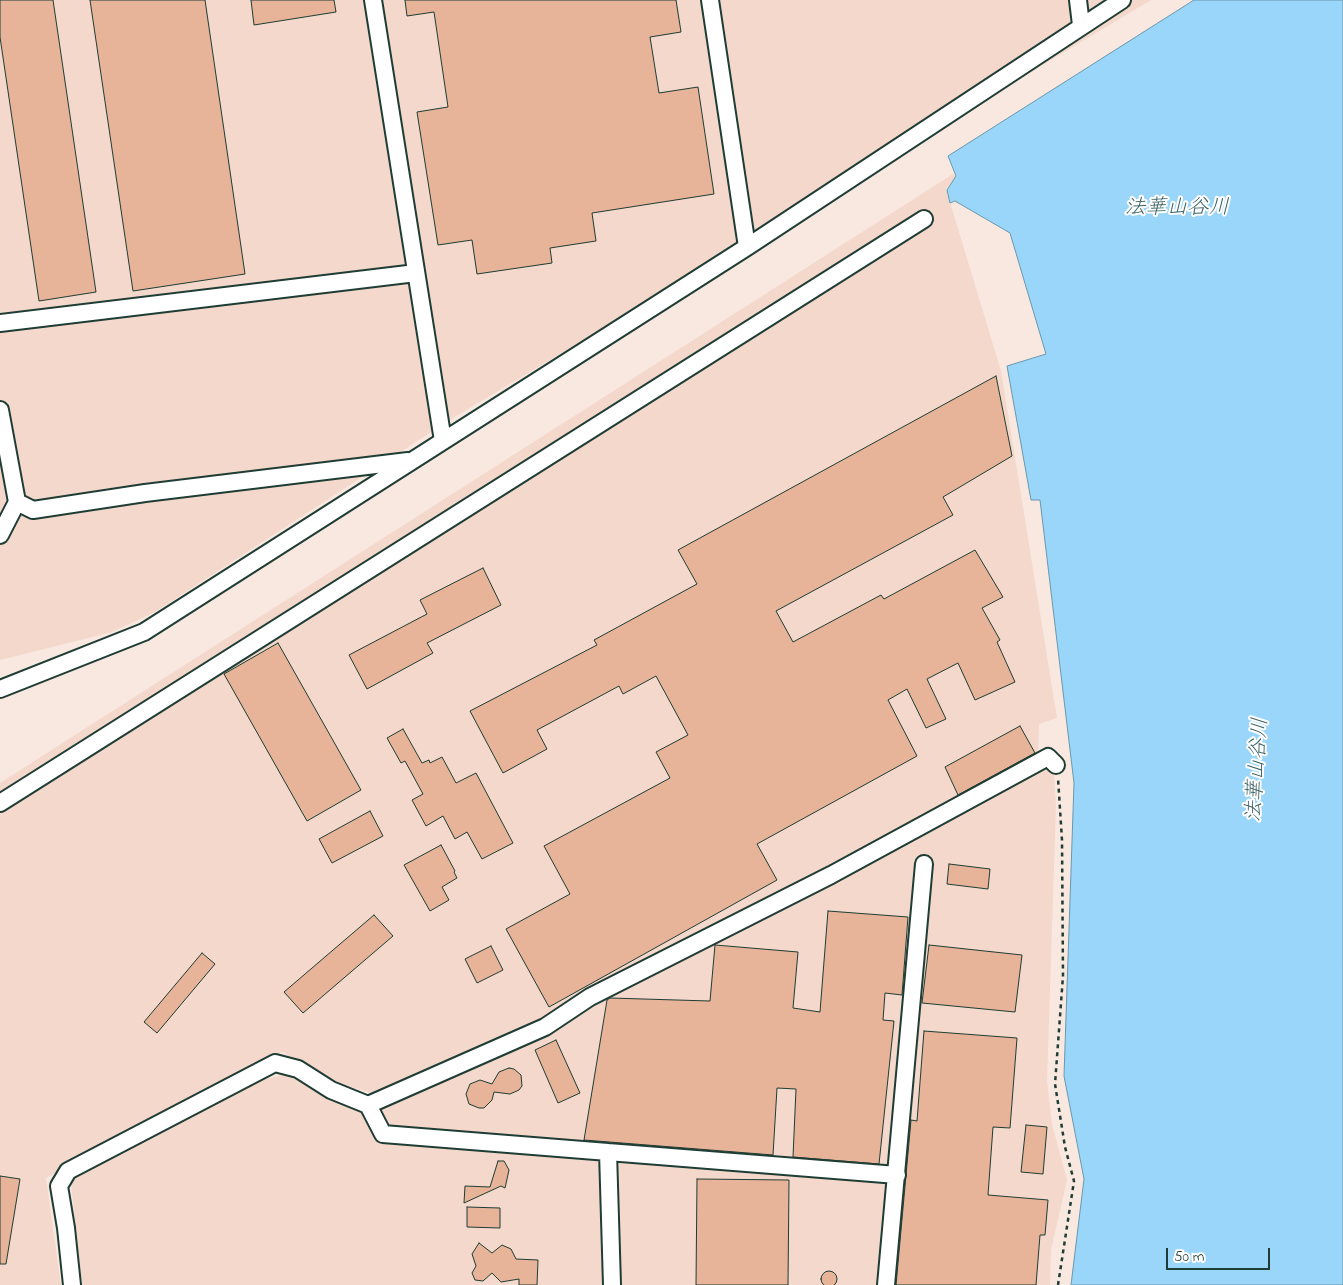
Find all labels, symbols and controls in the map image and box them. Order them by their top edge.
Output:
water label: 法華山谷川 [1125,197,1229,223]
water label: 法華山谷川 [1243,717,1275,823]
scale bar [1168,1238,1272,1270]
text: 50 m [1174,1246,1204,1268]

